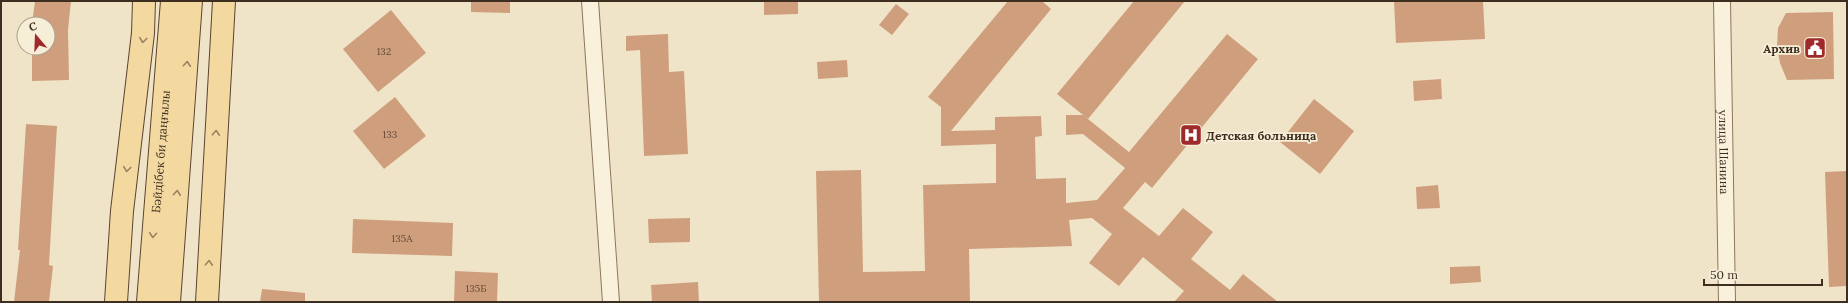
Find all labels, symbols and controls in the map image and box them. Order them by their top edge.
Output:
north arrow [16,16,56,56]
text: С [27,19,39,34]
public building icon: Архив [1802,35,1828,61]
one-way arrow [138,37,147,43]
place label: Архив [1763,41,1800,56]
house number: 132 [377,45,391,58]
one-way arrow [182,61,191,67]
street label: Бәйдібек би даңғылы [148,90,172,213]
street label: улица Шанина [1716,110,1733,194]
hospital icon: Детская больница [1178,122,1204,148]
house number: 133 [383,128,398,141]
place label: Детская больница [1206,128,1317,143]
one-way arrow [212,130,221,136]
one-way arrow [123,166,132,172]
one-way arrow [172,190,181,196]
one-way arrow [149,232,158,238]
house number: 135А [392,232,413,245]
one-way arrow [205,260,214,266]
scale bar [1704,261,1822,287]
text: 50 m [1710,267,1738,282]
house number: 135Б [466,282,486,295]

